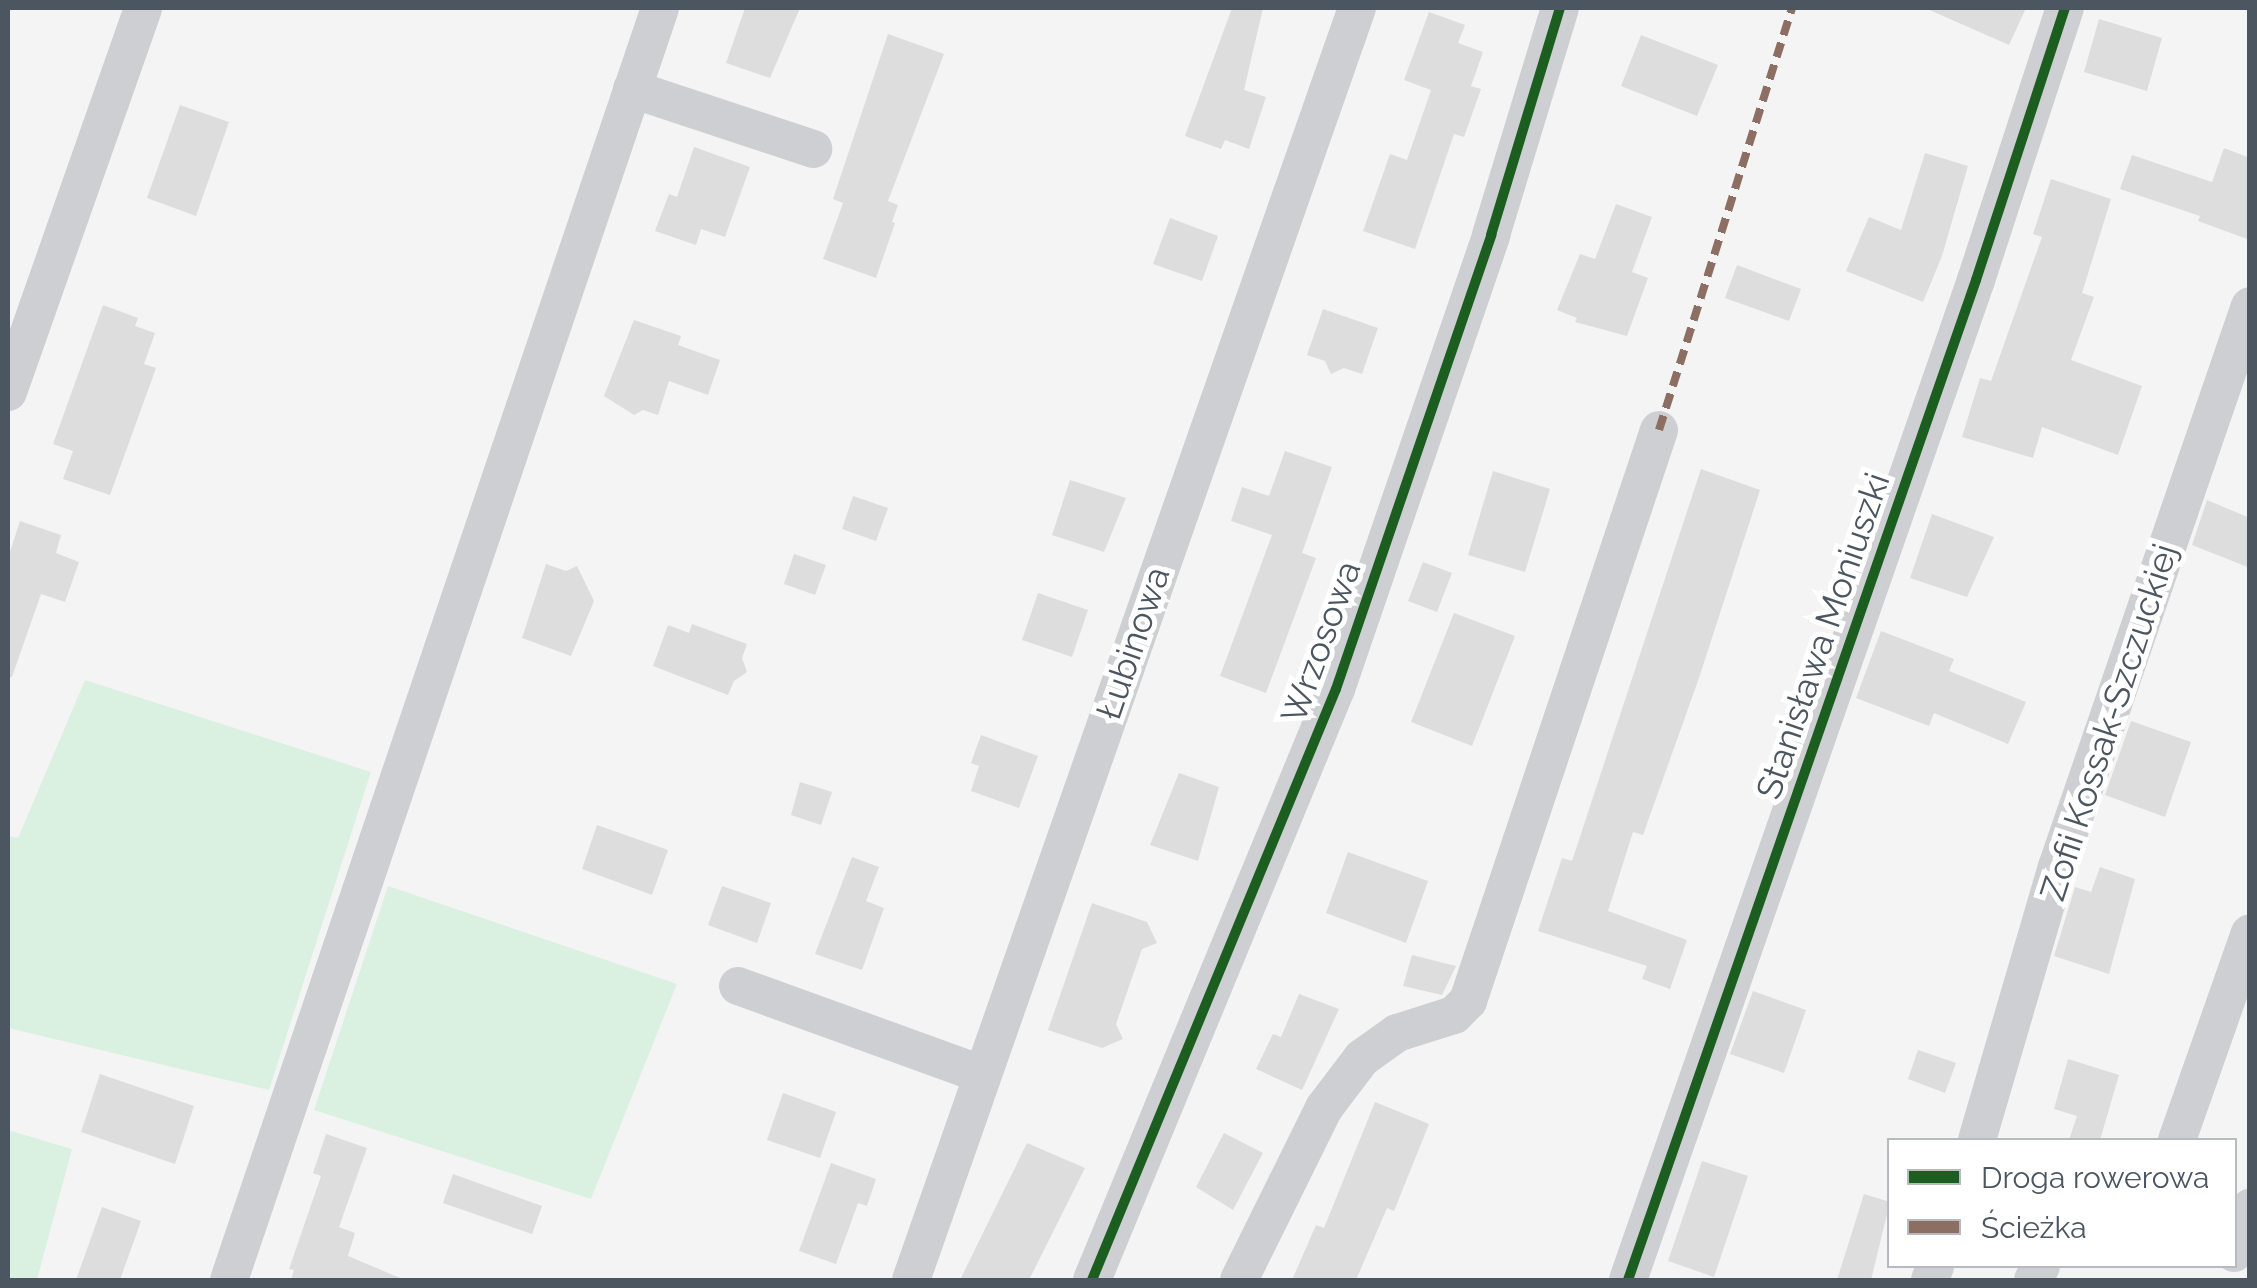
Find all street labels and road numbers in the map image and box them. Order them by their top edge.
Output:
street label: Stanisława Moniuszki [1748,468,1898,804]
street label: Zofii Kossak-Szczuckiej [2032,539,2186,905]
street label: Wrzosowa [1272,555,1370,729]
street label: Łubinowa [1087,561,1179,725]

